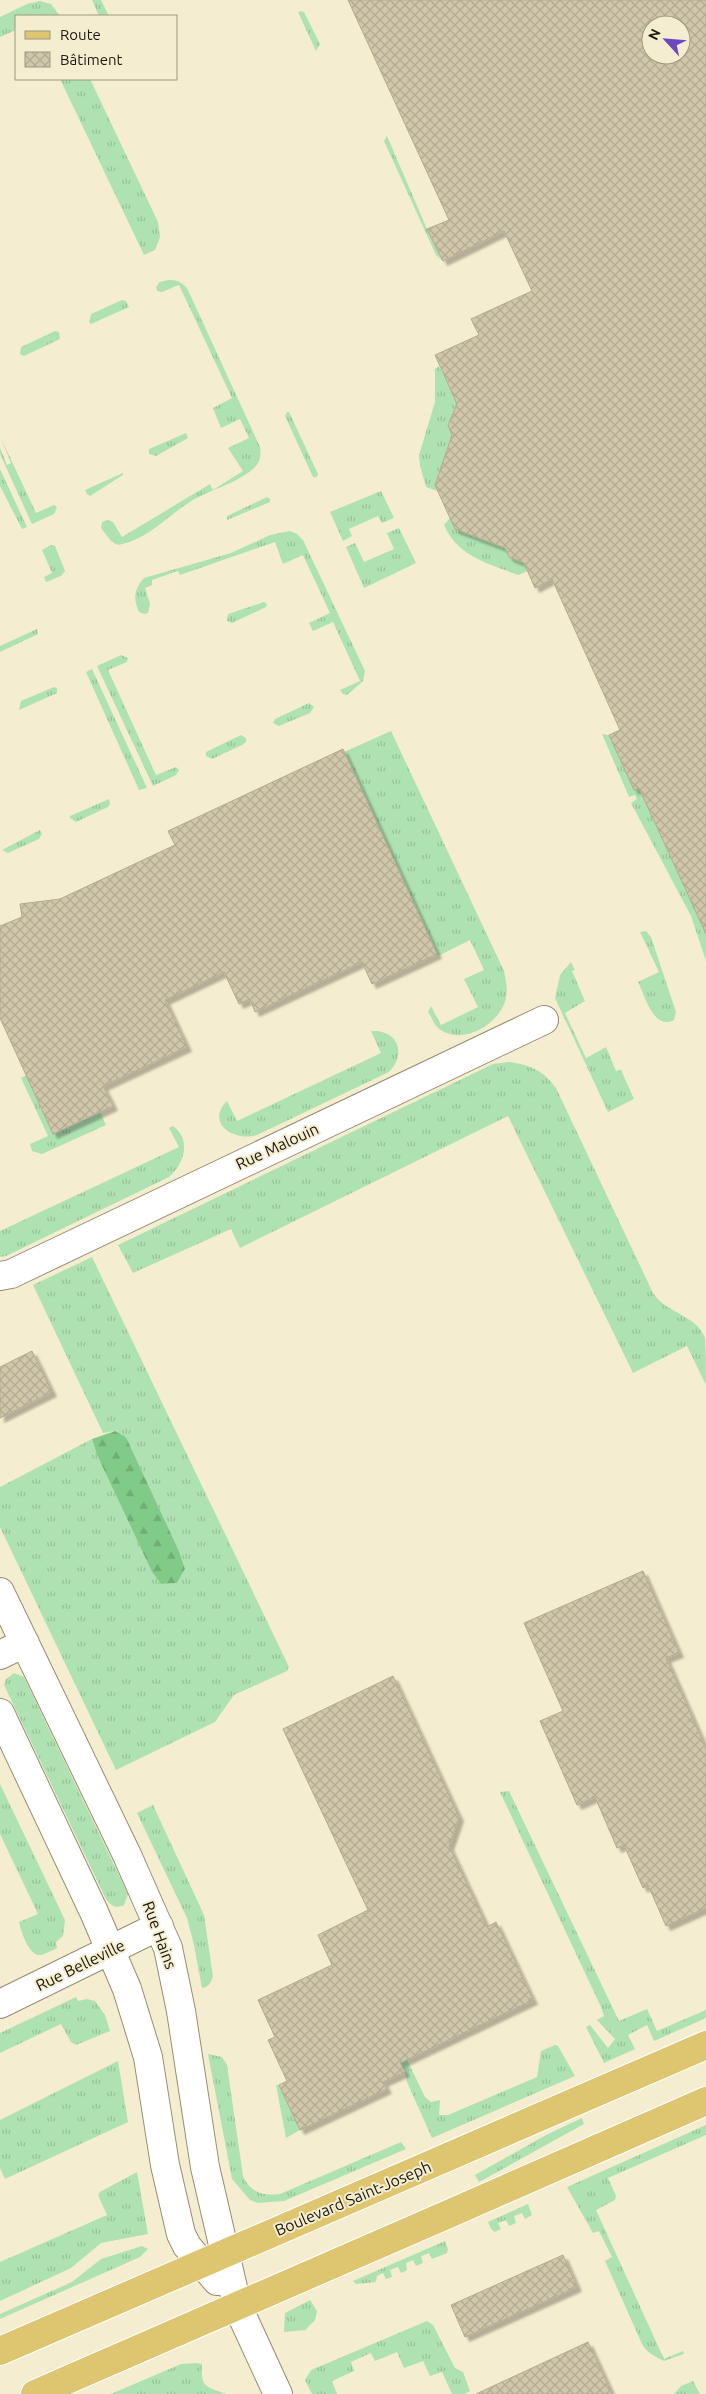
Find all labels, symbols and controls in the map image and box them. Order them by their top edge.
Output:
legend [15,15,178,80]
north arrow [641,15,691,65]
text: Route [60,26,101,43]
text: N [645,26,664,43]
text: Bâtiment [60,51,123,68]
street label: Rue Malouin [233,1119,321,1173]
street label: Rue Hains [139,1899,181,1971]
street label: Rue Belleville [33,1936,127,1994]
street label: Boulevard Saint-Joseph [272,2157,434,2239]

